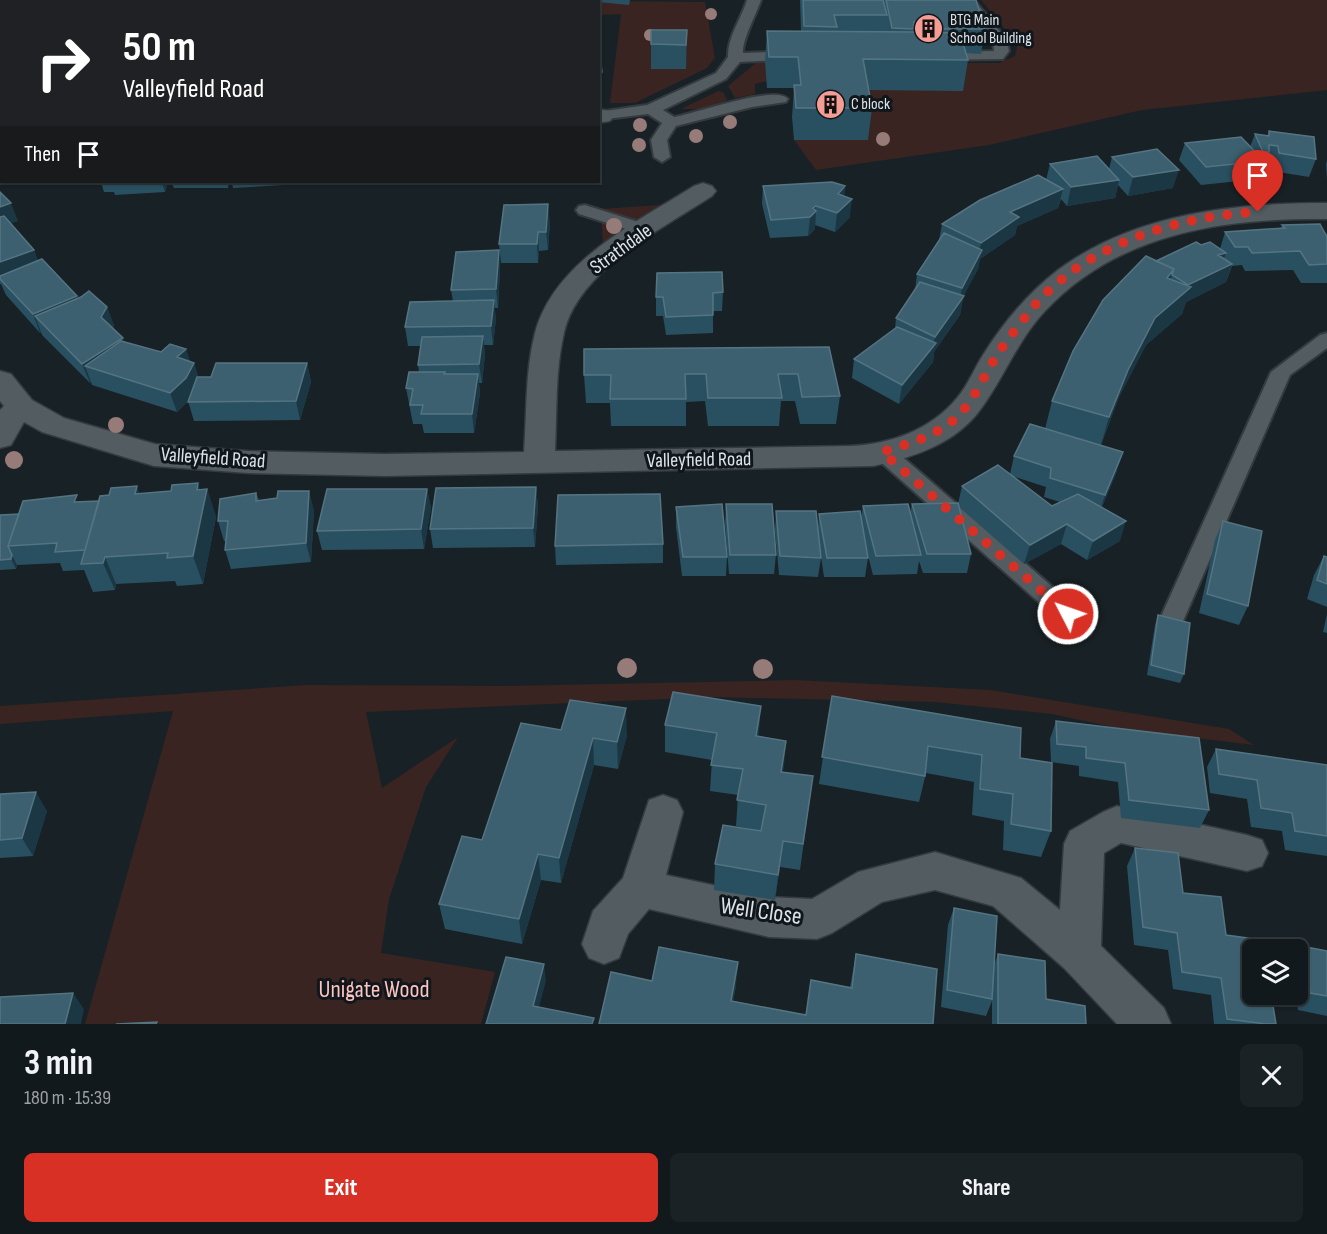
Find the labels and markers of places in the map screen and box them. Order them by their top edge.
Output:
place label: BTG Main School Building [950,11,1032,48]
building icon: BTG Main School Building [913,13,945,45]
building icon: C block [814,88,846,120]
place label: C block [851,95,890,114]
pin [1232,150,1283,212]

